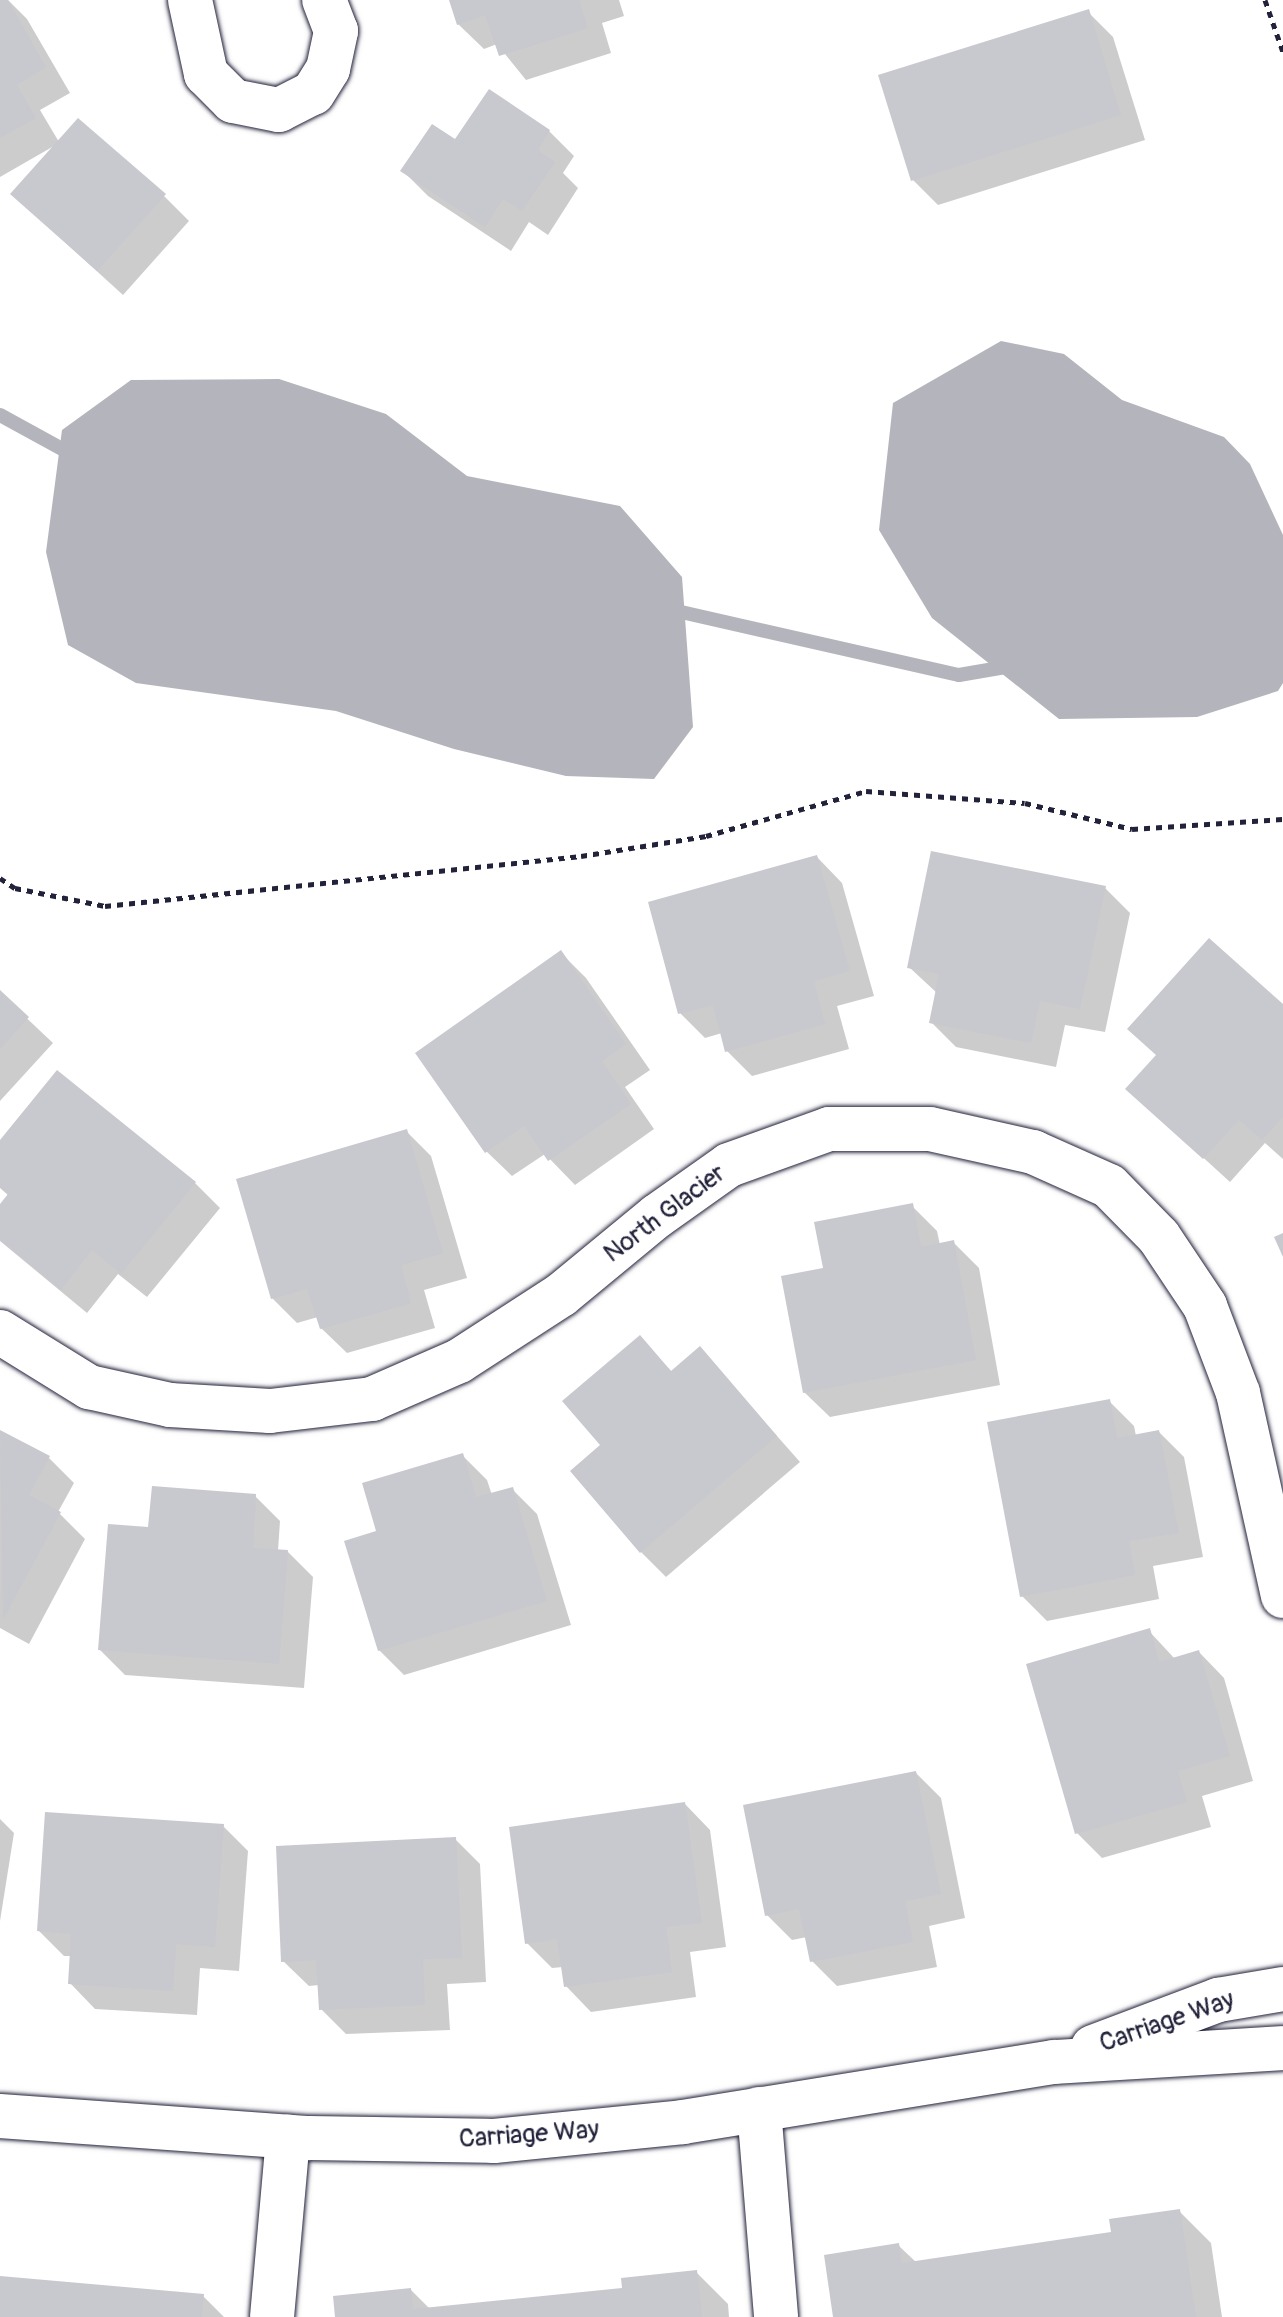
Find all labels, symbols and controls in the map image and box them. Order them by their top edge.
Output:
street label: North Glacier [598,1158,732,1270]
street label: Carriage Way [1096,1984,1238,2060]
street label: Carriage Way [458,2115,600,2155]

